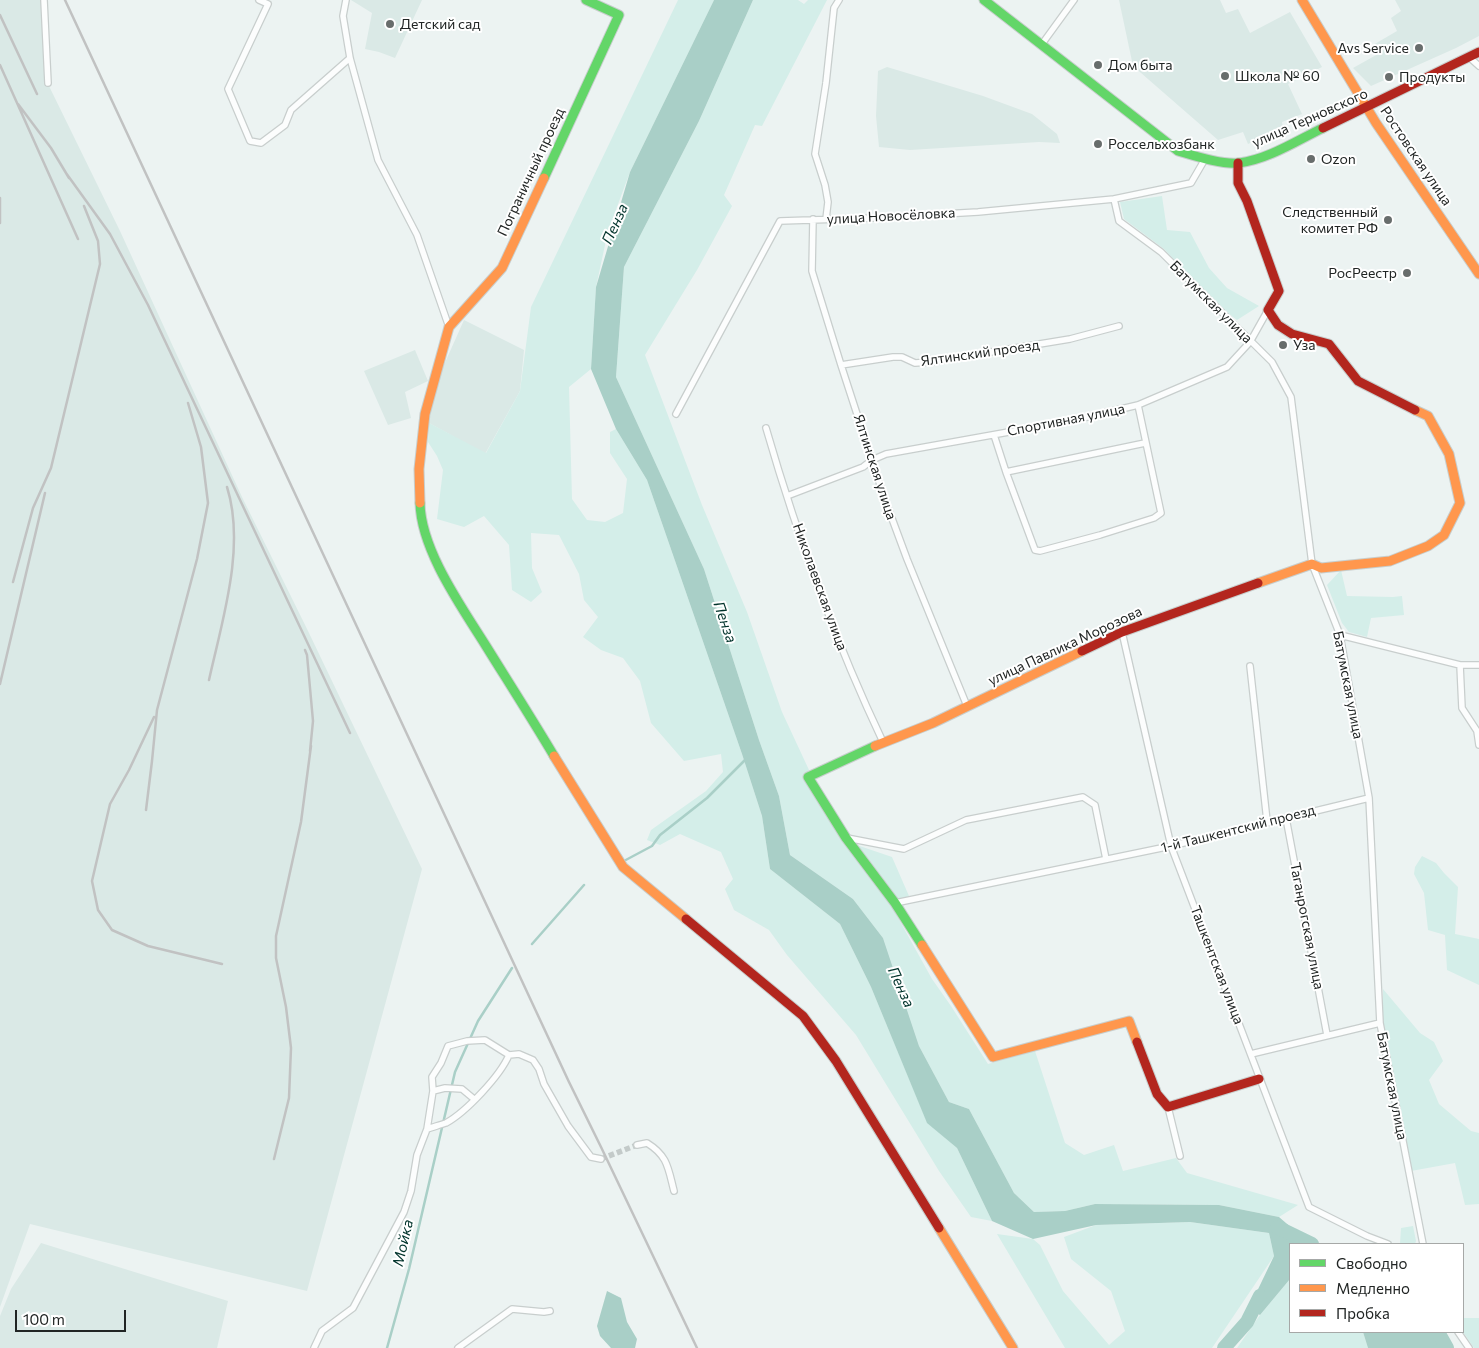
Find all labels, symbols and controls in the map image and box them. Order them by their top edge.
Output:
place label: Детский сад [400,16,480,32]
marker: Детский сад [384,18,396,30]
place label: Avs Service [1337,40,1409,56]
marker: Avs Service [1413,42,1425,54]
place label: Дом быта [1108,57,1172,73]
marker: Дом быта [1092,59,1104,71]
place label: Школа № 60 [1235,68,1320,84]
place label: Продукты [1399,69,1465,85]
marker: Школа № 60 [1219,70,1231,82]
marker: Продукты [1383,71,1395,83]
street label: улица Терновского [1249,85,1371,151]
street label: Ростовская улица [1377,103,1455,209]
street label: Пограничный проезд [494,105,568,239]
place label: Россельхозбанк [1108,136,1215,152]
marker: Россельхозбанк [1092,138,1104,150]
place label: Ozon [1321,151,1356,167]
marker: Ozon [1305,153,1317,165]
water label: Пенза [598,201,632,247]
street label: улица Новосёловка [826,204,956,228]
place label: Следственный комитет РФ [1282,204,1378,236]
marker: Следственный комитет РФ [1382,214,1394,226]
street label: Батумская улица [1166,257,1256,347]
place label: РосРеестр [1328,265,1397,281]
marker: РосРеестр [1401,267,1413,279]
street label: Ялтинский проезд [919,336,1041,370]
place label: Уза [1293,337,1315,353]
marker: Уза [1277,339,1289,351]
street label: Спортивная улица [1006,400,1126,440]
street label: Ялтинская улица [850,412,900,522]
street label: Николаевская улица [789,521,851,653]
water label: Пенза [710,599,740,645]
street label: улица Павлика Морозова [985,603,1145,689]
street label: Батумская улица [1329,630,1367,740]
street label: 1-й Ташкентский проезд [1159,802,1317,856]
street label: Таганрогская улица [1286,861,1328,991]
street label: Ташкентская улица [1187,903,1247,1027]
water label: Пенза [884,964,918,1010]
street label: Батумская улица [1373,1031,1411,1141]
water label: Мойка [389,1218,417,1268]
legend [1289,1243,1464,1333]
text: Свободно [1336,1254,1407,1272]
text: Медленно [1336,1279,1410,1297]
scale bar [18,1300,129,1332]
text: Пробка [1336,1304,1390,1322]
text: 100 m [23,1310,65,1328]

